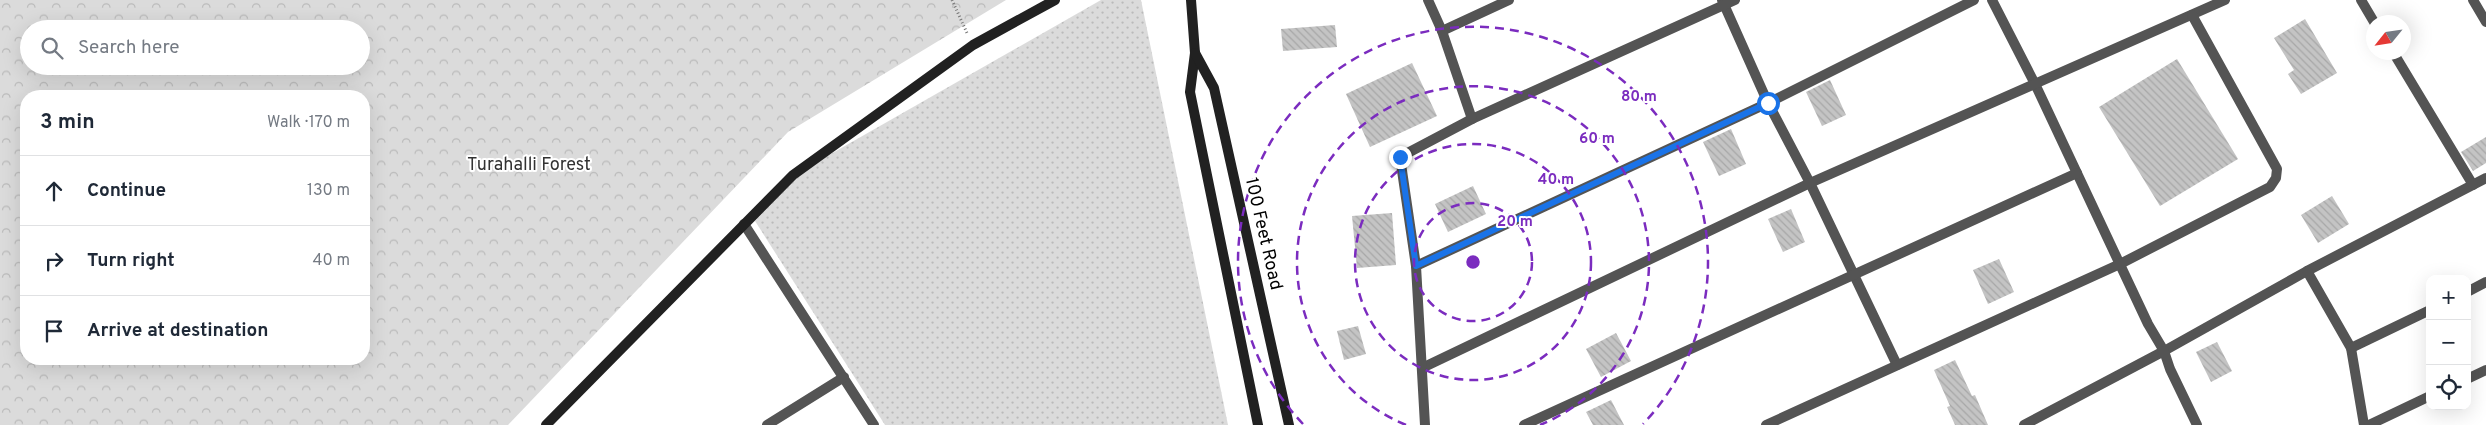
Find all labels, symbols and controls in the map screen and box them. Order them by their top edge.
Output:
north arrow [2366,15,2411,60]
search box [20,20,370,75]
icon: search [38,34,66,62]
text: Search here [78,36,180,60]
text: 80 m [1621,88,1657,107]
route start [1757,92,1780,115]
text: 3 min [40,109,95,136]
text: Walk · 170 m [267,113,350,133]
text: 60 m [1579,130,1615,149]
route end [1389,146,1412,169]
park label: Turahalli Forest [467,154,591,177]
text: 40 m [1538,171,1574,190]
street label: 100 Feet Road [1239,175,1287,293]
icon: ahead [40,177,68,205]
text: Continue [87,179,166,203]
text: 130 m [307,181,350,201]
text: 20 m [1497,213,1533,232]
icon: right [40,247,68,275]
text: Turn right [87,249,175,273]
text: 40 m [312,251,350,271]
centre of rings [1464,253,1482,271]
map controls [2426,275,2471,410]
button: + [2426,275,2471,320]
icon: arrive [40,317,68,345]
text: Arrive at destination [87,319,268,343]
button: − [2426,320,2471,365]
button: locate [2426,365,2471,410]

